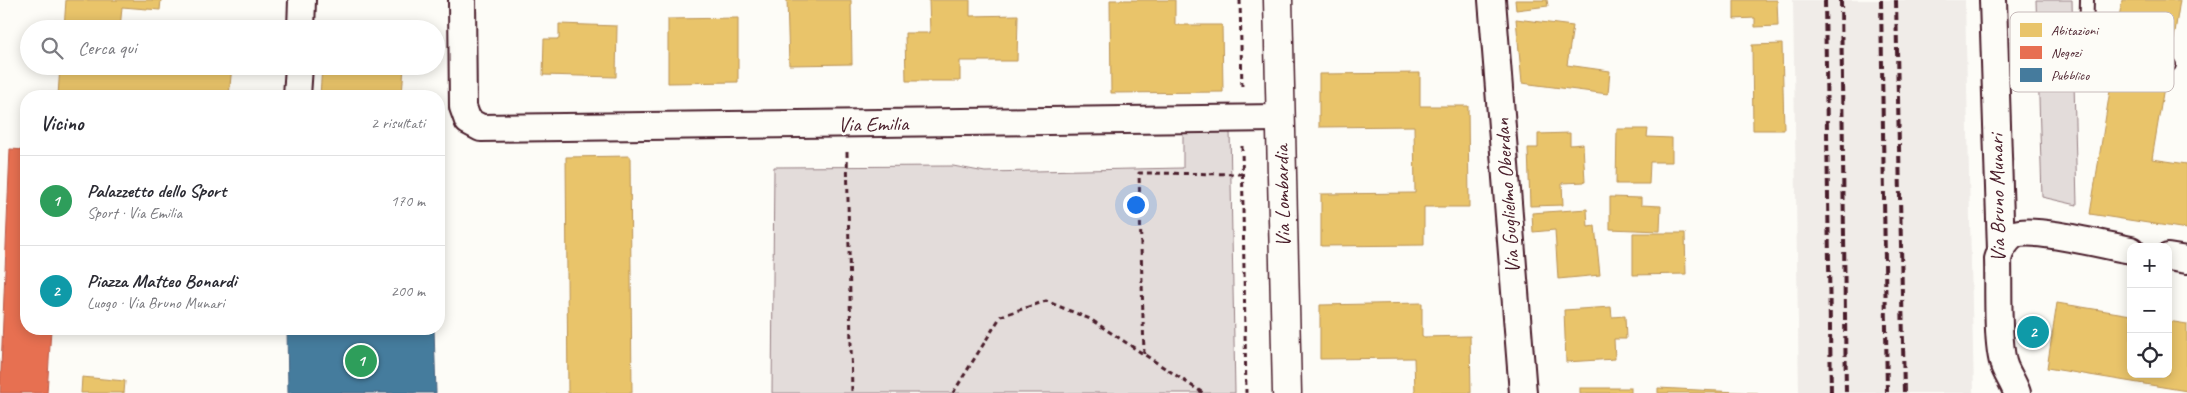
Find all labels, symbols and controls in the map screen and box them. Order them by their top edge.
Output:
legend [2010,12,2174,92]
search box [20,20,445,75]
text: Abitazioni [2051,22,2100,39]
icon: search [38,34,66,62]
text: Cerca qui [78,36,137,60]
text: Negozi [2051,44,2083,61]
text: Pubblico [2051,67,2090,84]
text: Vicino [40,110,83,136]
street label: Via Emilia [838,110,910,138]
text: 2 risultati [371,113,425,133]
street label: Via Guglielmo Oberdan [1489,117,1525,275]
street label: Via Bruno Munari [1983,131,2011,262]
street label: Via Lombardia [1268,142,1296,247]
text: Palazzetto dello Sport [87,179,226,203]
text: 1 [52,191,60,211]
text: 170 m [391,191,425,211]
your location [1123,192,1149,218]
text: Sport · Via Emilia [87,203,182,223]
map controls [2127,243,2172,378]
button: + [2127,243,2172,288]
text: Piazza Matteo Bonardi [87,269,236,293]
text: 2 [52,281,60,301]
text: 200 m [391,281,425,301]
button: − [2127,288,2172,333]
text: Luogo · Via Bruno Munari [87,293,225,313]
pin: 2 [2017,313,2049,351]
button: locate [2127,333,2172,378]
pin: 1 [345,342,377,380]

